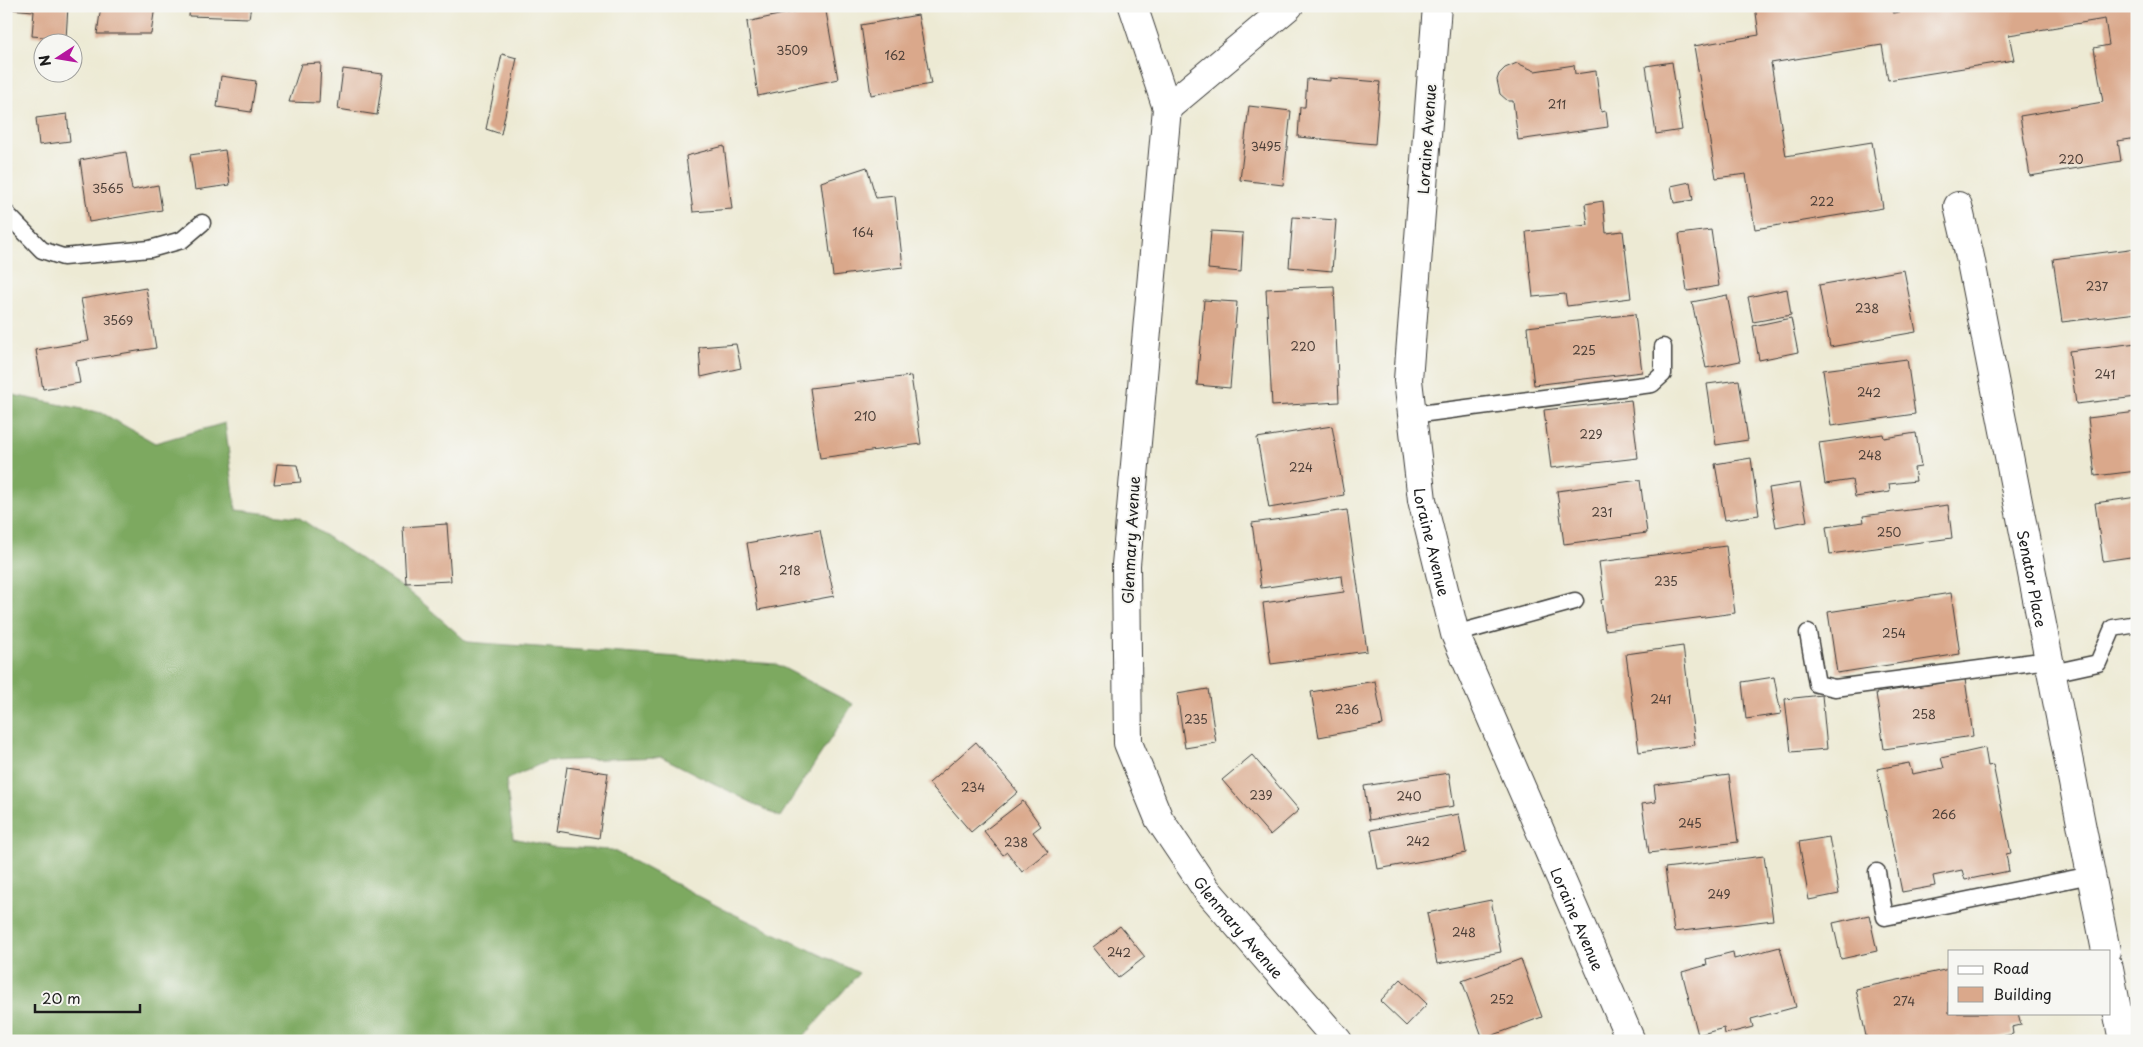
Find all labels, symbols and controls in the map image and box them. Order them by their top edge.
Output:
north arrow [32,32,82,82]
house number: 3509 [776,41,808,59]
house number: 162 [884,46,906,64]
text: N [33,53,56,68]
street label: Loraine Avenue [1411,83,1441,195]
house number: 211 [1548,95,1566,113]
house number: 3495 [1251,137,1281,155]
house number: 220 [2059,150,2084,168]
house number: 3565 [92,179,124,197]
house number: 222 [1810,192,1834,210]
house number: 164 [852,223,874,241]
house number: 237 [2086,277,2109,295]
house number: 238 [1855,299,1879,317]
house number: 3569 [103,311,133,329]
house number: 220 [1291,337,1316,355]
house number: 225 [1572,341,1596,359]
house number: 241 [2095,365,2115,383]
house number: 242 [1857,383,1881,401]
house number: 210 [854,407,877,425]
house number: 229 [1580,425,1602,443]
house number: 248 [1858,446,1882,464]
house number: 224 [1289,458,1313,476]
street label: Glenmary Avenue [1115,475,1145,605]
street label: Loraine Avenue [1409,487,1457,598]
house number: 231 [1592,503,1612,521]
house number: 250 [1877,523,1902,541]
street label: Senator Place [2012,528,2054,629]
house number: 218 [779,561,801,579]
house number: 235 [1654,572,1678,590]
house number: 254 [1882,624,1906,642]
house number: 241 [1651,690,1671,708]
house number: 236 [1335,700,1359,718]
house number: 258 [1912,705,1936,723]
house number: 235 [1184,710,1208,728]
house number: 234 [961,778,985,796]
house number: 239 [1249,786,1273,804]
house number: 240 [1397,787,1422,805]
house number: 266 [1932,805,1956,823]
house number: 245 [1678,814,1702,832]
house number: 242 [1406,832,1430,850]
house number: 238 [1004,833,1028,851]
street label: Loraine Avenue [1546,863,1611,974]
street label: Glenmary Avenue [1189,871,1290,983]
house number: 249 [1708,885,1730,903]
house number: 248 [1452,923,1476,941]
house number: 242 [1107,943,1131,961]
legend [1948,950,2110,1014]
text: Road [1993,956,2029,979]
scale bar [35,982,140,1014]
text: Building [1993,982,2052,1005]
text: 20 m [42,986,81,1009]
house number: 252 [1490,990,1514,1008]
house number: 274 [1893,992,1915,1010]

